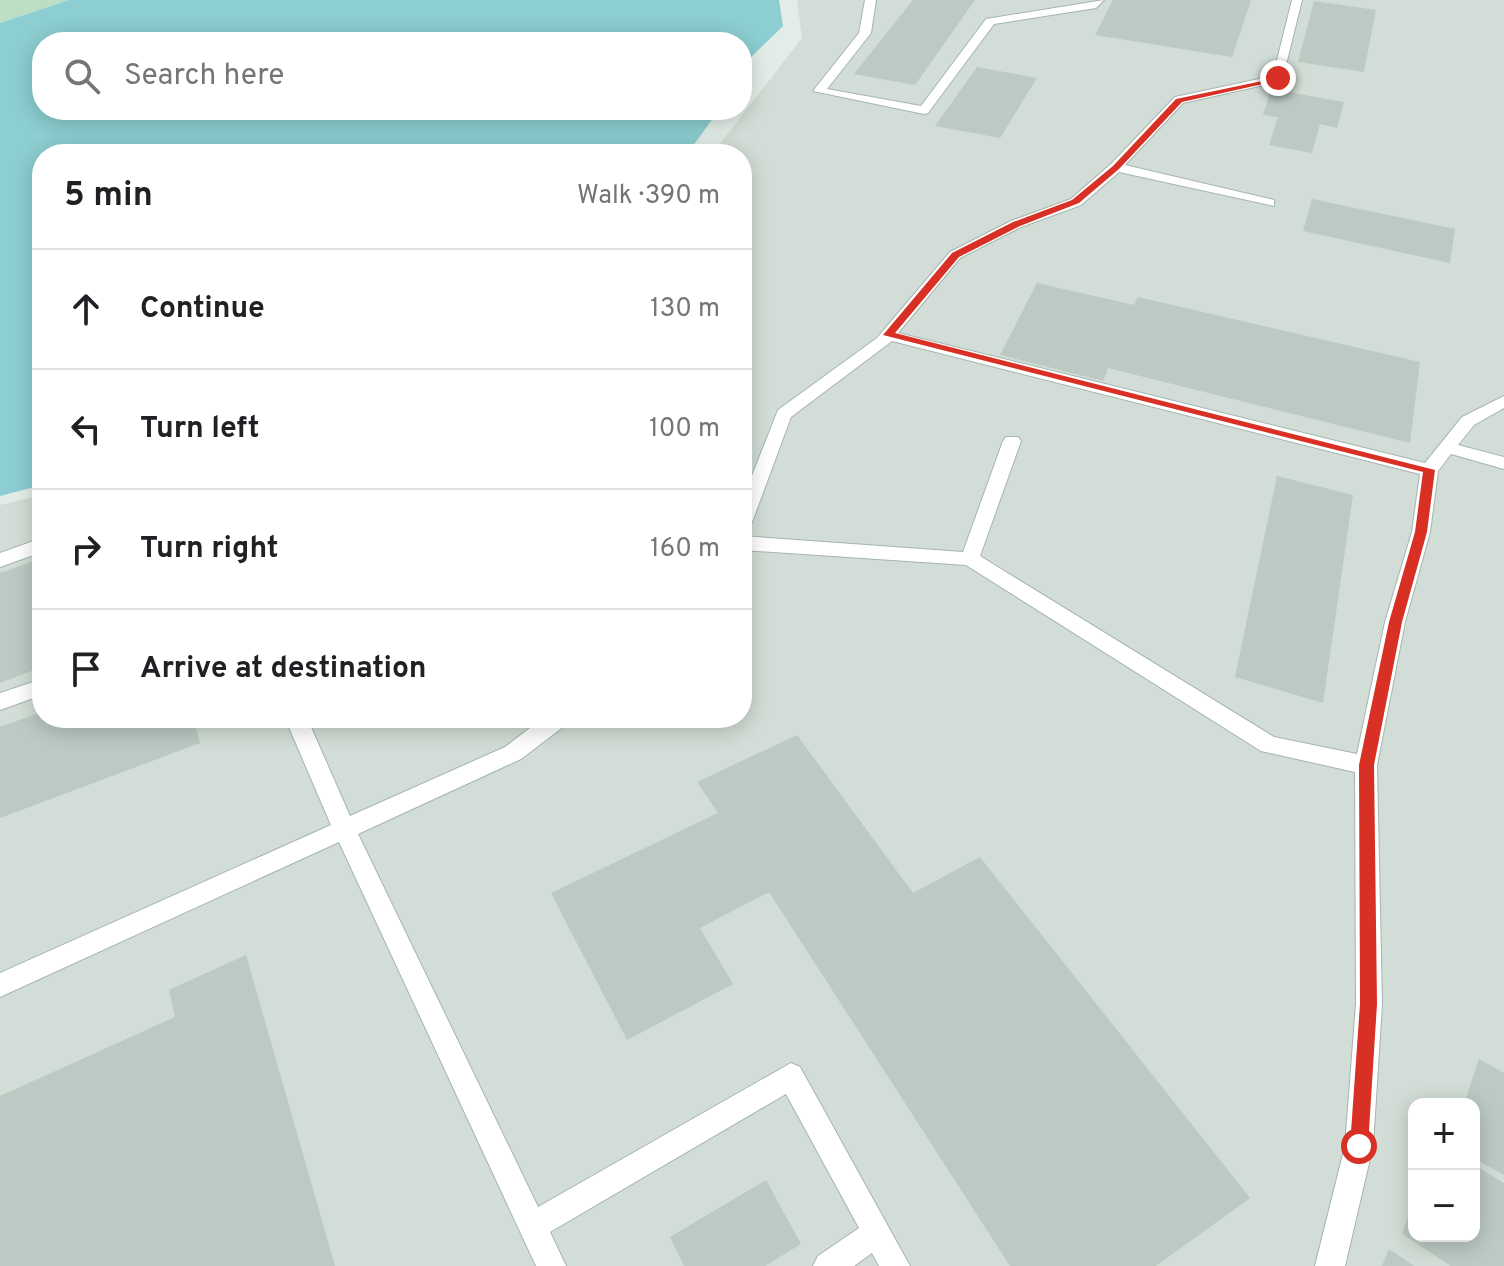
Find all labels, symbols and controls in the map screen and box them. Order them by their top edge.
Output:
search box [32,32,752,120]
icon: search [60,54,104,98]
text: Search here [124,58,284,95]
route end [1260,60,1296,96]
text: 5 min [64,175,153,218]
text: Walk · 390 m [577,180,720,213]
icon: ahead [64,287,108,331]
text: Continue [140,291,265,328]
text: 130 m [650,293,720,326]
icon: left [64,407,108,451]
text: Turn left [140,411,260,448]
text: 100 m [649,413,720,446]
icon: right [64,527,108,571]
text: Turn right [140,531,278,568]
text: 160 m [650,533,720,566]
icon: arrive [64,647,108,691]
text: Arrive at destination [140,651,426,688]
map controls [1408,1098,1480,1242]
button: + [1408,1098,1480,1170]
route start [1341,1128,1377,1164]
button: − [1408,1170,1480,1242]

